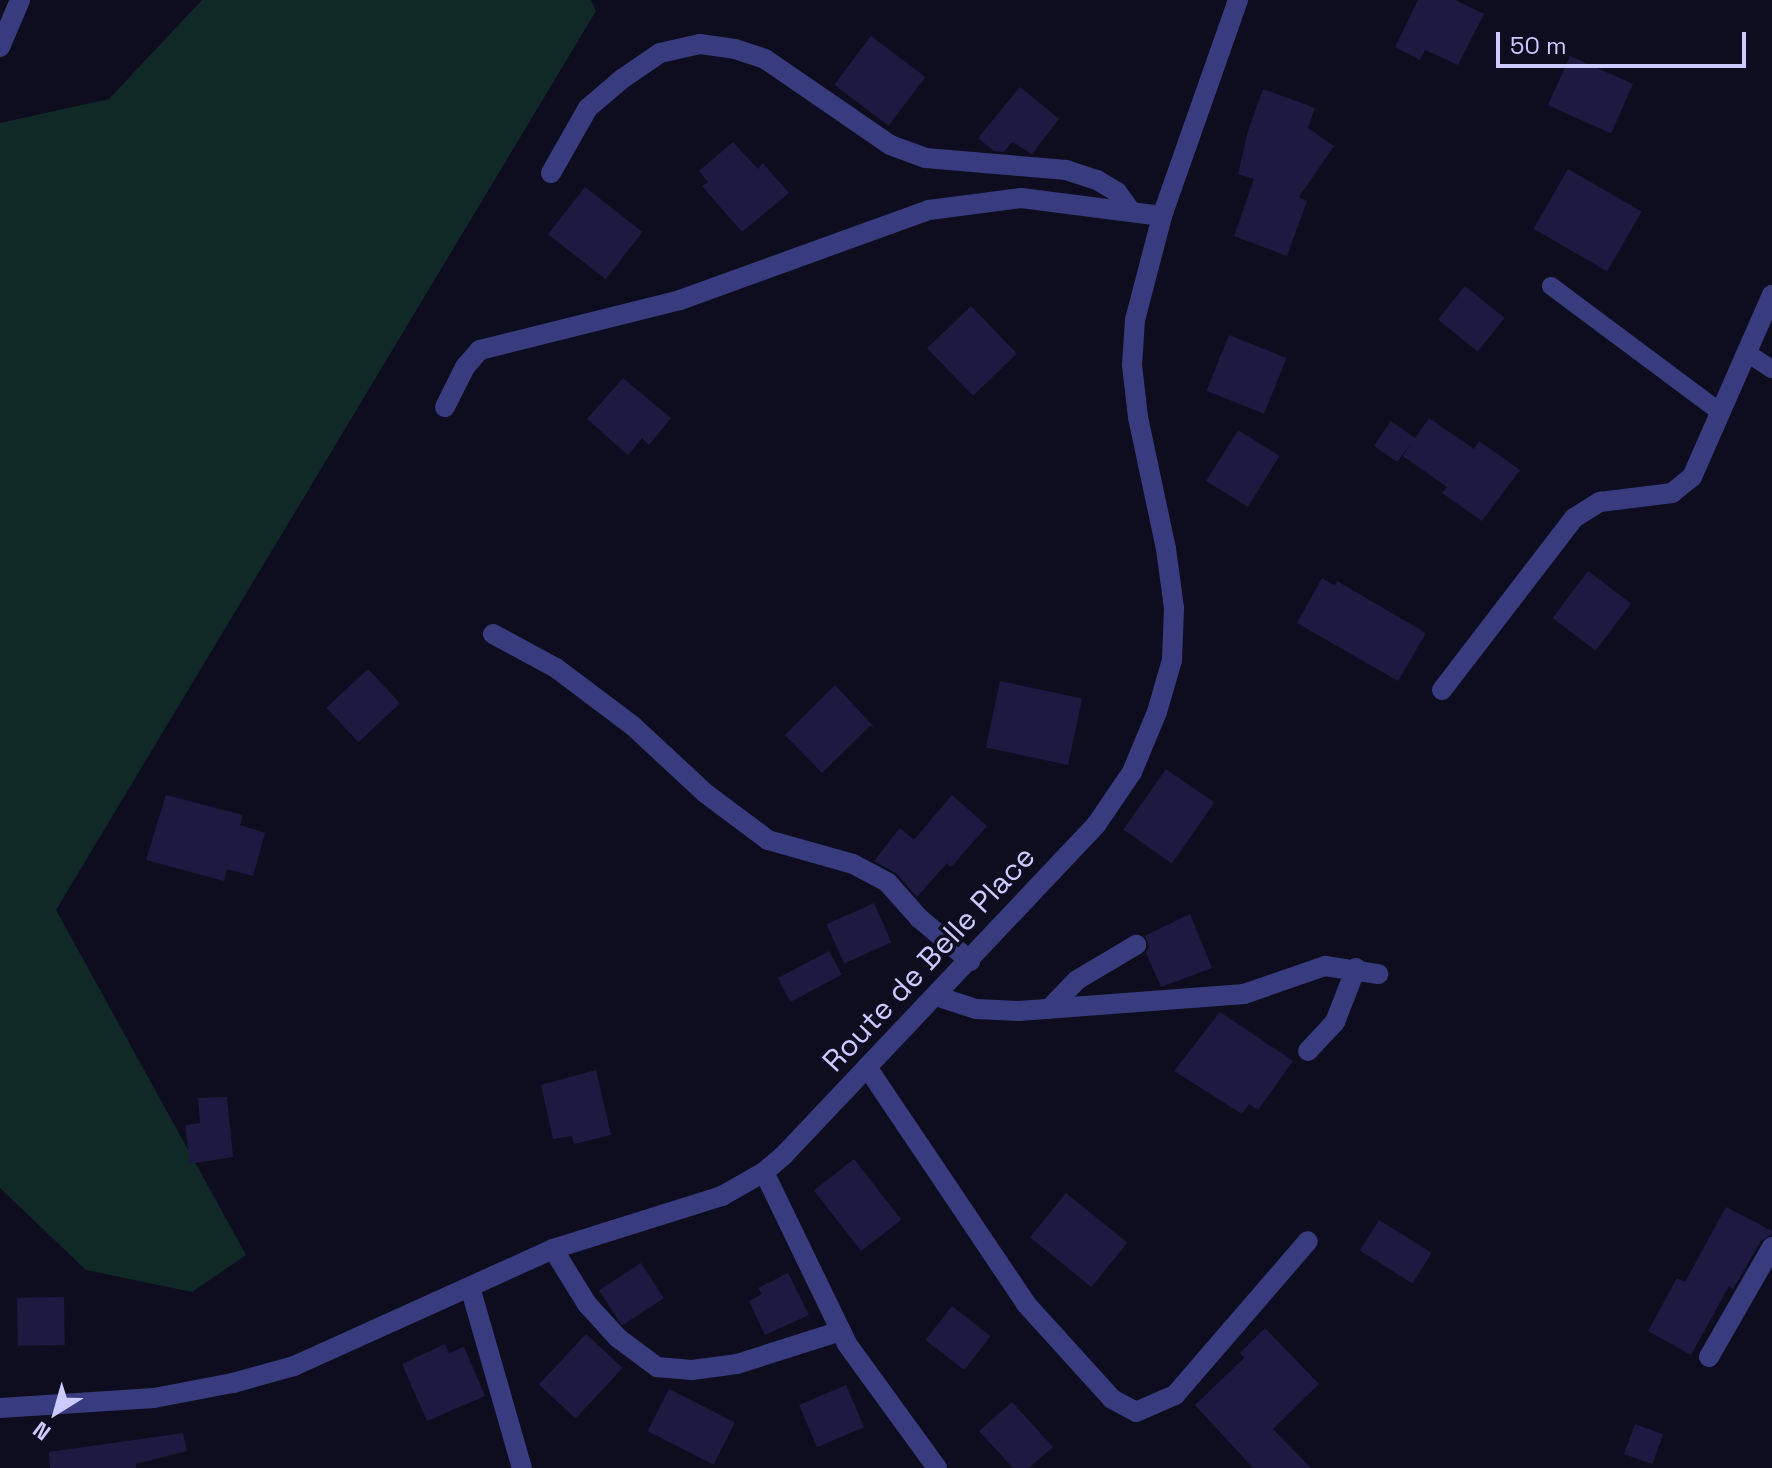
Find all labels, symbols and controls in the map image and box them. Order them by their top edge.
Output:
scale bar [1500,16,1750,66]
text: 50 m [1510,30,1567,61]
street label: Route de Belle Place [815,839,1043,1079]
north arrow [16,1372,96,1452]
text: N [27,1416,56,1447]

